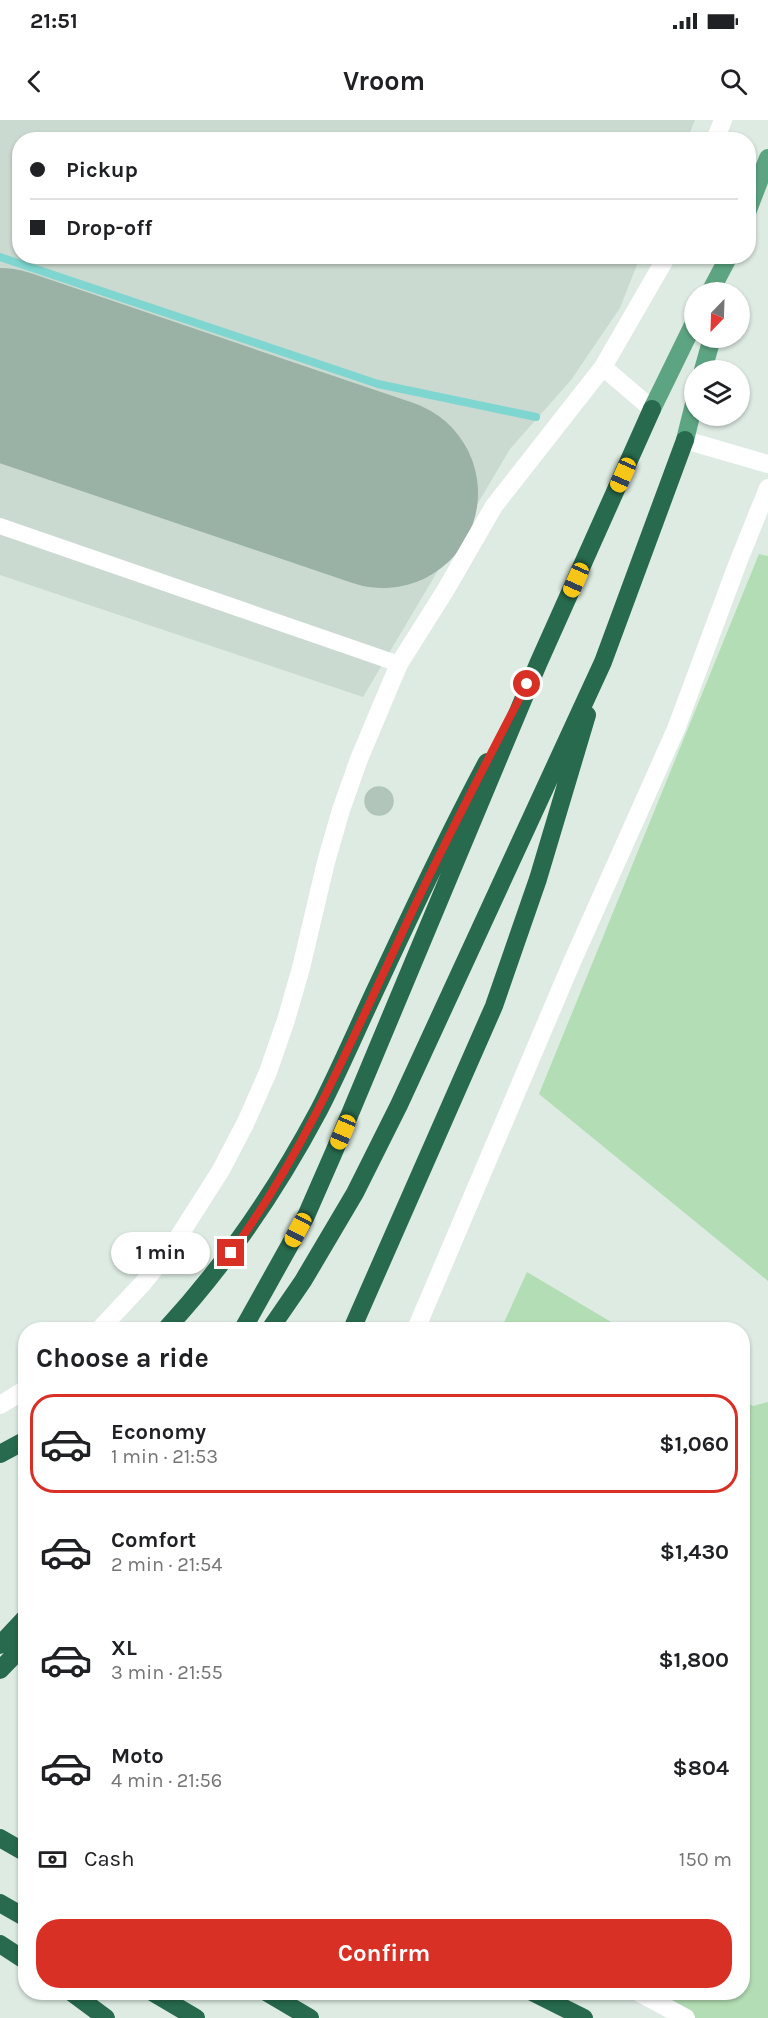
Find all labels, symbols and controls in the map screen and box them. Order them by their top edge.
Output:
text: 21:51 [30,8,78,34]
icon: back [18,65,51,98]
text: Vroom [343,65,425,97]
icon: search [717,65,750,98]
text: Pickup [66,157,138,183]
text: Drop-off [66,215,152,241]
north arrow [684,282,750,348]
map controls [684,282,750,426]
button: layers [684,360,750,426]
car [607,455,639,495]
car [560,560,592,600]
route start [513,670,540,697]
car [328,1112,358,1152]
car [282,1210,314,1250]
callout: 1 min [111,1232,210,1274]
route end [217,1239,244,1266]
text: 1 min [135,1241,186,1264]
text: Choose a ride [36,1342,209,1374]
icon: car [39,1417,93,1471]
text: Economy [111,1419,206,1445]
text: $1,060 [659,1431,729,1457]
text: 1 min · 21:53 [111,1445,218,1468]
icon: car [39,1525,93,1579]
text: Comfort [111,1527,196,1553]
text: $1,430 [660,1539,729,1565]
text: 2 min · 21:54 [111,1553,222,1576]
icon: car [39,1633,93,1687]
text: XL [111,1635,137,1661]
text: $1,800 [658,1647,729,1673]
text: 3 min · 21:55 [111,1661,223,1684]
icon: car [39,1741,93,1795]
text: Moto [111,1743,164,1769]
text: $804 [673,1755,729,1781]
text: 4 min · 21:56 [111,1769,222,1792]
icon: cash [36,1843,69,1876]
text: Cash [84,1846,134,1872]
text: 150 m [679,1848,732,1871]
button: Confirm [36,1919,732,1988]

